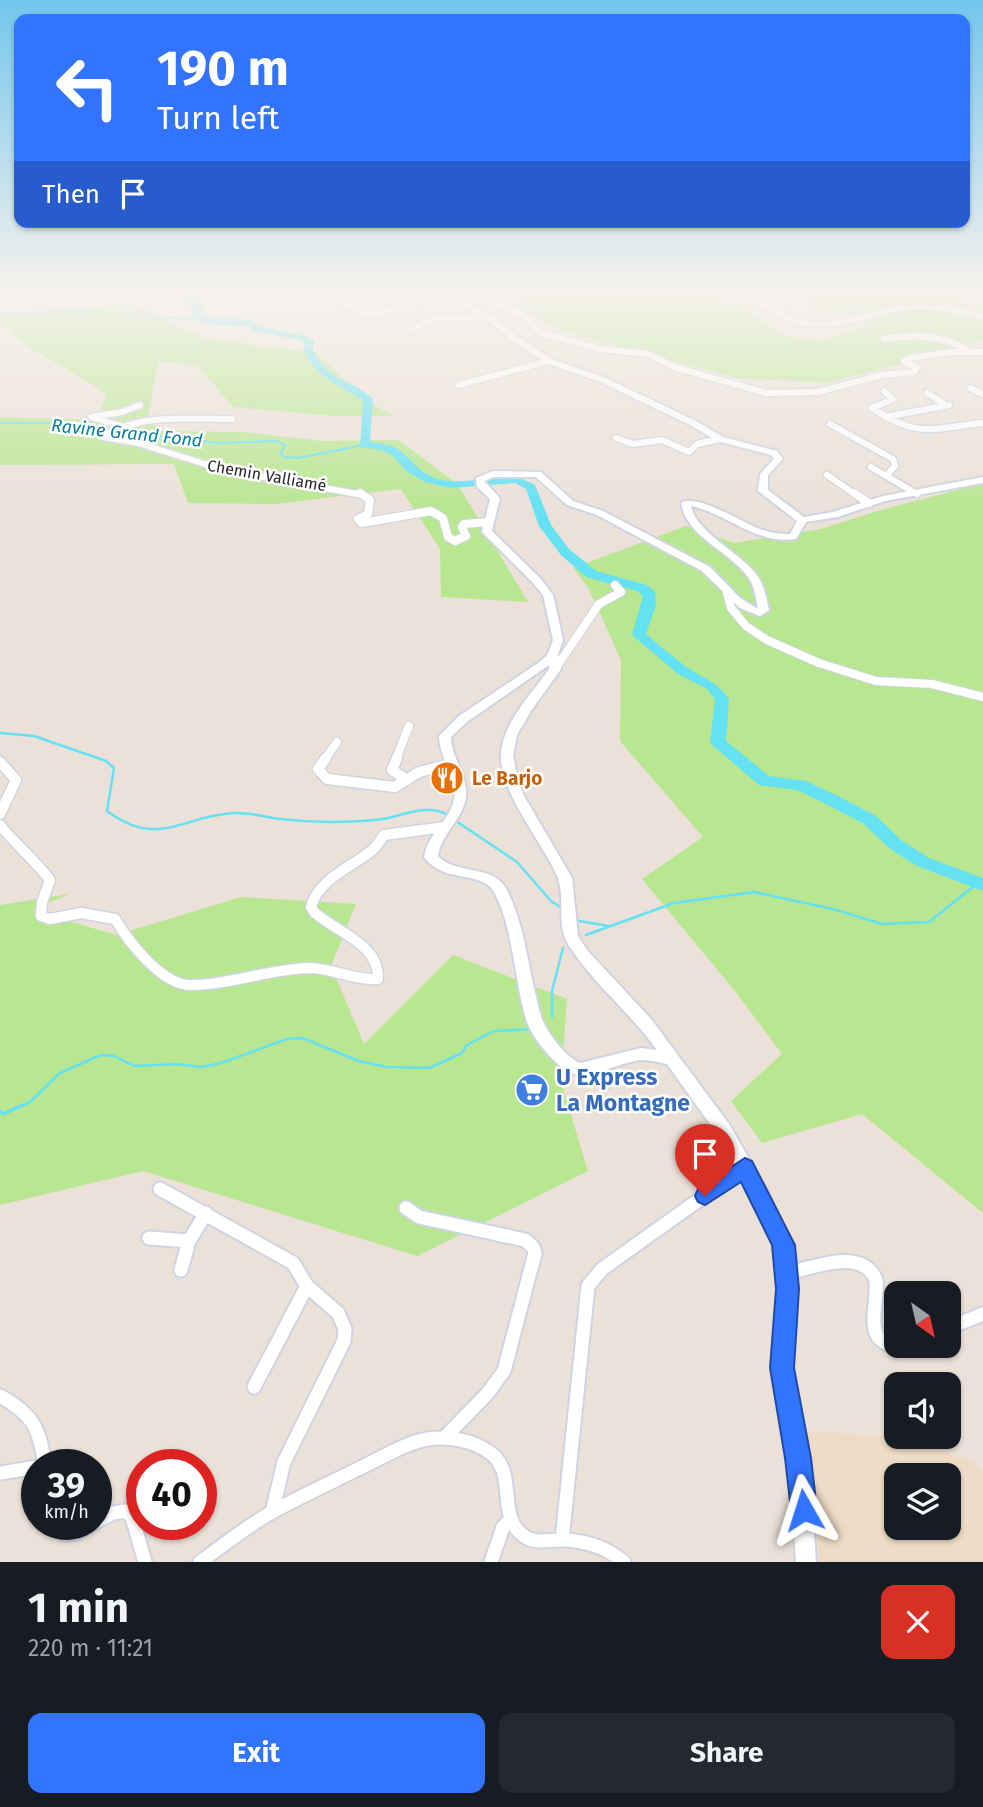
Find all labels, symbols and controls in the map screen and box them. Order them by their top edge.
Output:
text: 190 m [157,39,289,98]
icon: left [42,42,133,133]
text: Turn left [157,99,279,137]
icon: arrive [114,175,152,213]
text: Then [42,179,100,210]
water label: Ravine Grand Fond [50,414,204,452]
street label: Chemin Valliamé [206,456,328,495]
restaurant icon: Le Barjo [428,759,466,797]
place label: Le Barjo [472,767,542,790]
place label: U Express La Montagne [556,1063,690,1117]
supermarket icon: U Express La Montagne [513,1071,551,1109]
pin [675,1124,735,1196]
icon: arrive [686,1135,724,1173]
north arrow [884,1281,961,1358]
map controls [884,1281,961,1540]
button: sound [884,1372,961,1449]
speed limit sign: 40 [126,1449,217,1540]
button: layers [884,1463,961,1540]
text: 39 [48,1464,85,1506]
position arrow [767,1473,841,1547]
text: km/h [44,1501,89,1523]
text: 1 min [28,1583,129,1633]
button: close [881,1585,955,1659]
text: 220 m · 11:21 [28,1634,153,1662]
button: Exit [28,1713,485,1793]
button: Share [499,1713,955,1793]

